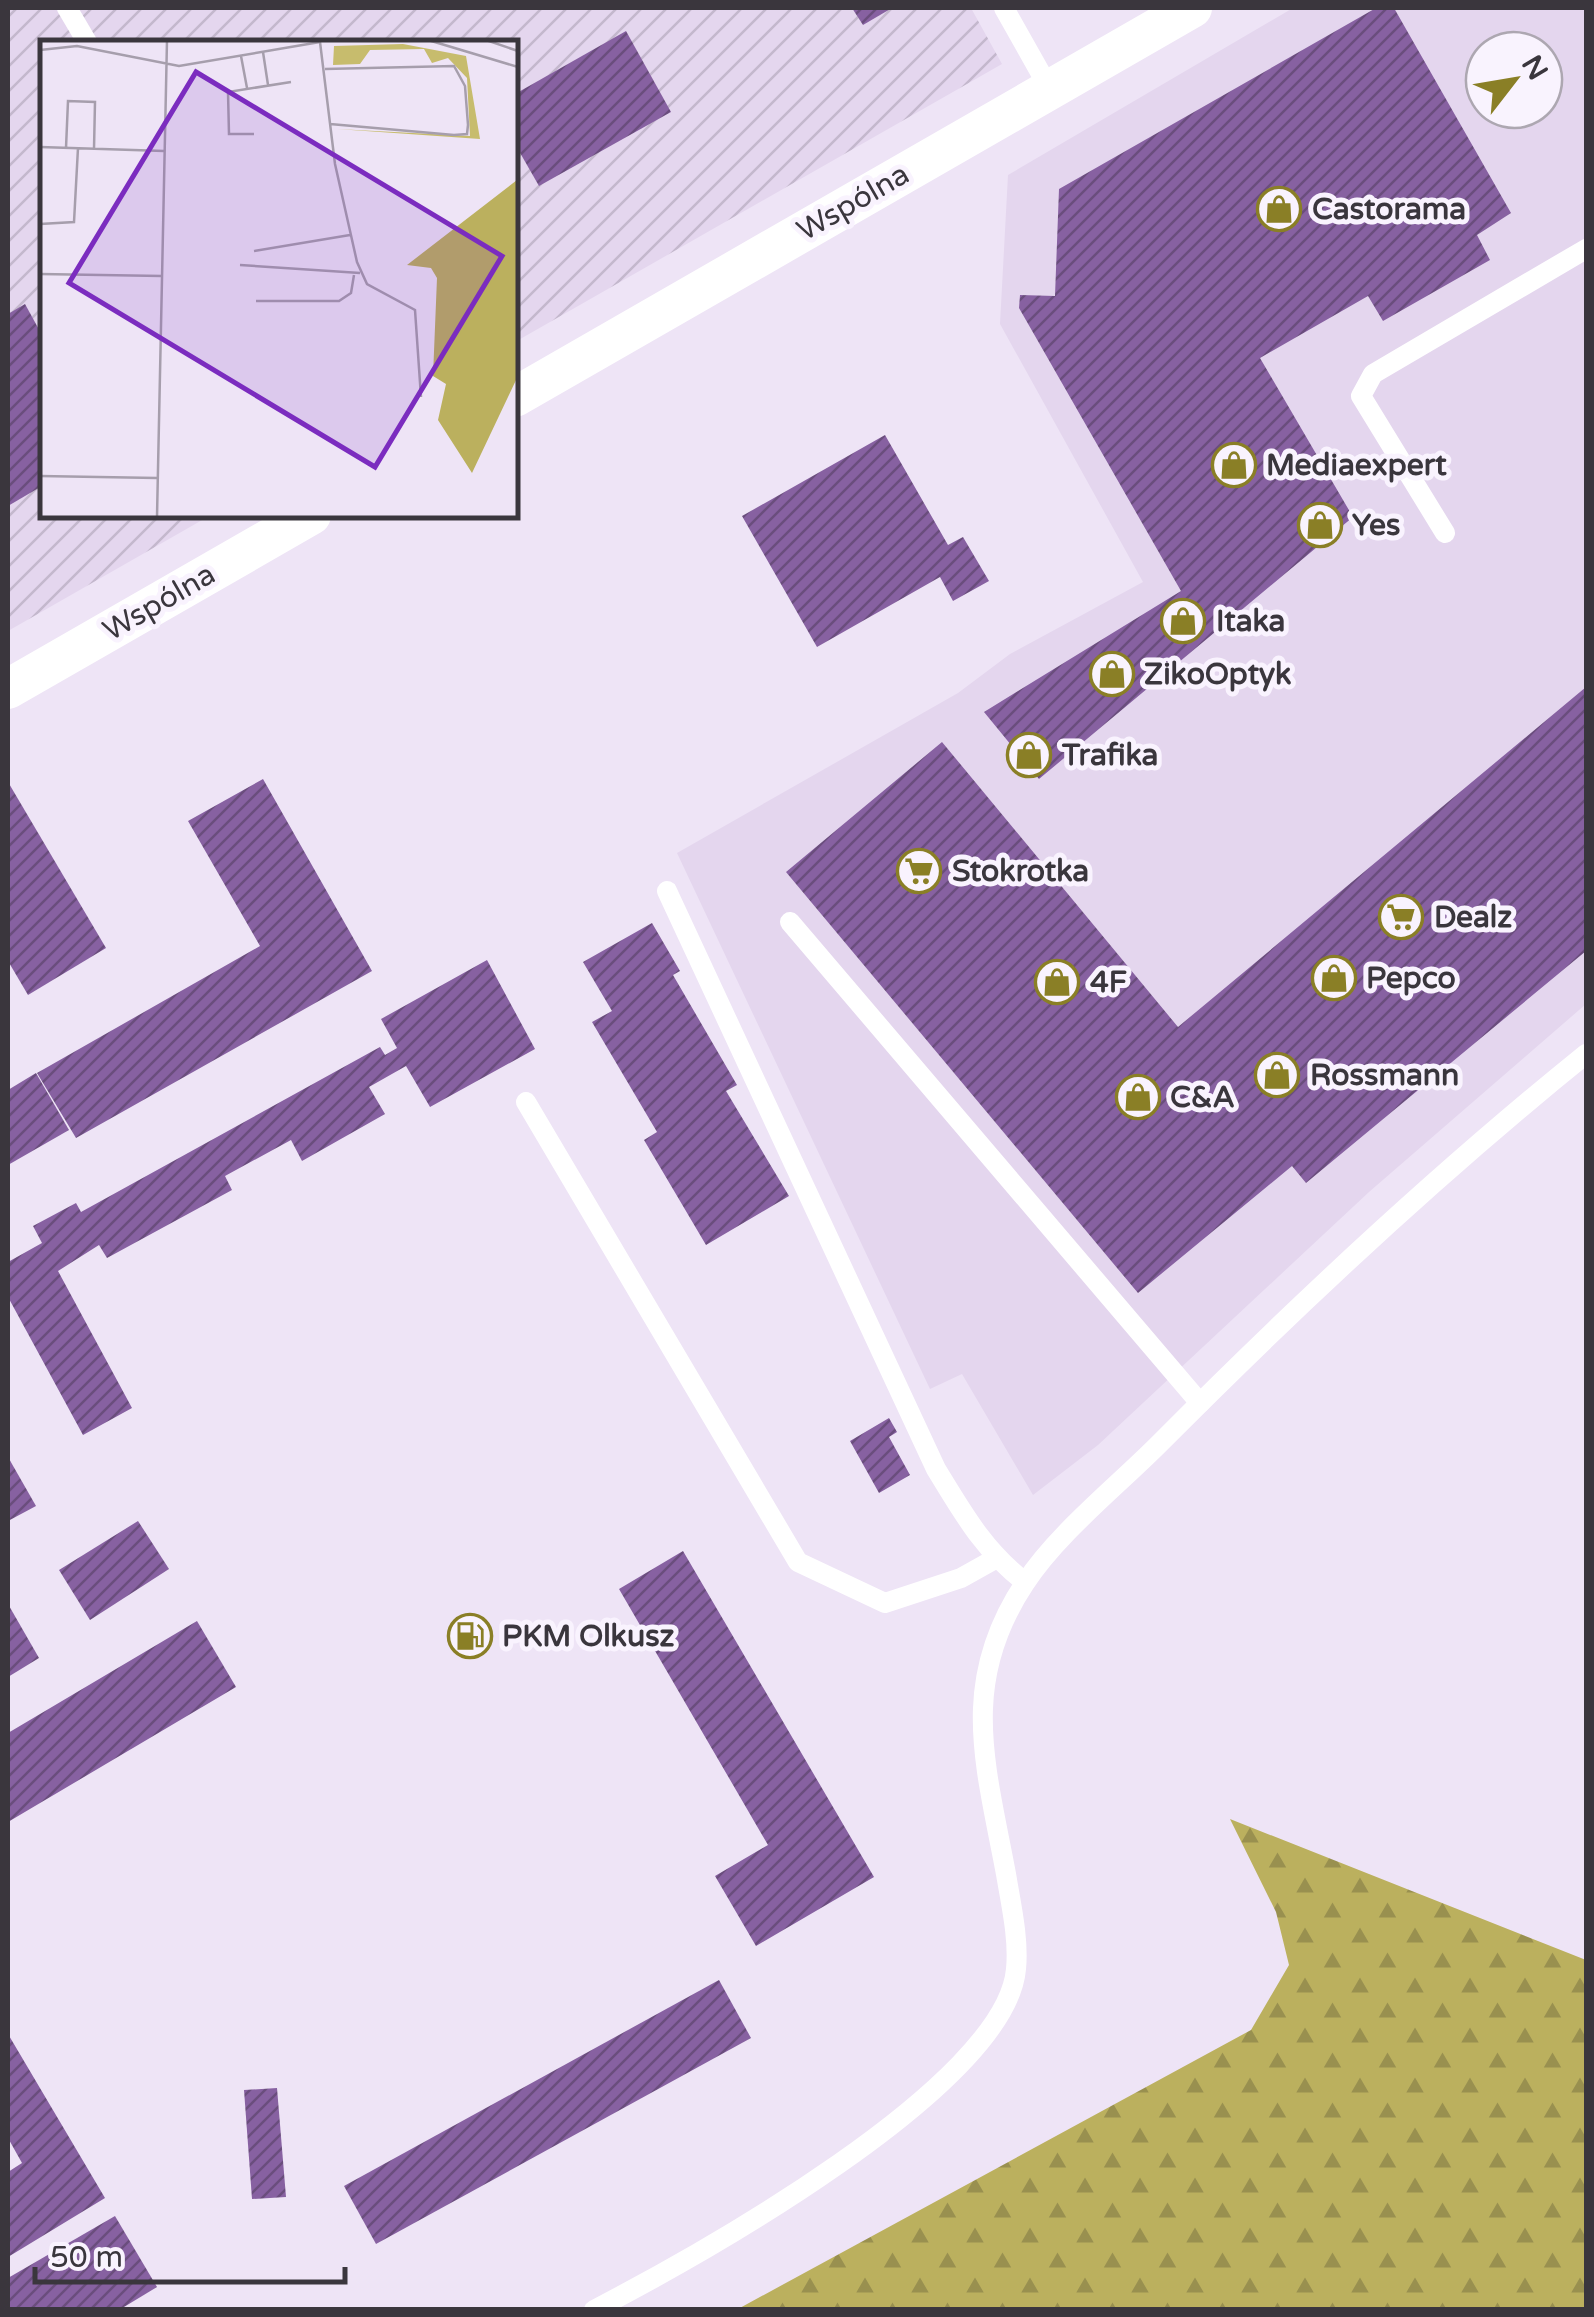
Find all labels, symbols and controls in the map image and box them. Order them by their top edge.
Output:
north arrow [1464,30,1564,130]
inset map [40,40,518,518]
text: N [1514,49,1555,86]
street label: Wspólna [791,156,916,249]
shop icon: Castorama [1256,186,1302,232]
place label: Castorama [1312,191,1466,228]
shop icon: Mediaexpert [1211,442,1257,488]
place label: Mediaexpert [1266,447,1447,484]
shop icon: Yes [1297,502,1343,548]
place label: Yes [1352,507,1400,544]
street label: Wspólna [97,556,222,649]
shop icon: Itaka [1160,598,1206,644]
place label: Itaka [1216,603,1285,640]
shop icon: ZikoOptyk [1089,651,1135,697]
place label: ZikoOptyk [1144,656,1291,693]
shop icon: Trafika [1006,732,1052,778]
place label: Trafika [1061,737,1158,774]
supermarket icon: Stokrotka [896,848,942,894]
place label: Stokrotka [952,853,1089,890]
supermarket icon: Dealz [1378,894,1424,940]
place label: Dealz [1434,899,1512,936]
shop icon: Pepco [1311,955,1357,1001]
shop icon: 4F [1034,959,1080,1005]
place label: Pepco [1366,960,1456,997]
place label: 4F [1090,964,1127,1001]
shop icon: Rossmann [1254,1052,1300,1098]
place label: Rossmann [1310,1057,1459,1094]
shop icon: C&A [1115,1074,1161,1120]
place label: C&A [1170,1079,1235,1116]
fuel station icon: PKM Olkusz [447,1613,493,1659]
place label: PKM Olkusz [502,1618,675,1655]
scale bar [35,2222,345,2284]
text: 50 m [50,2239,123,2276]

